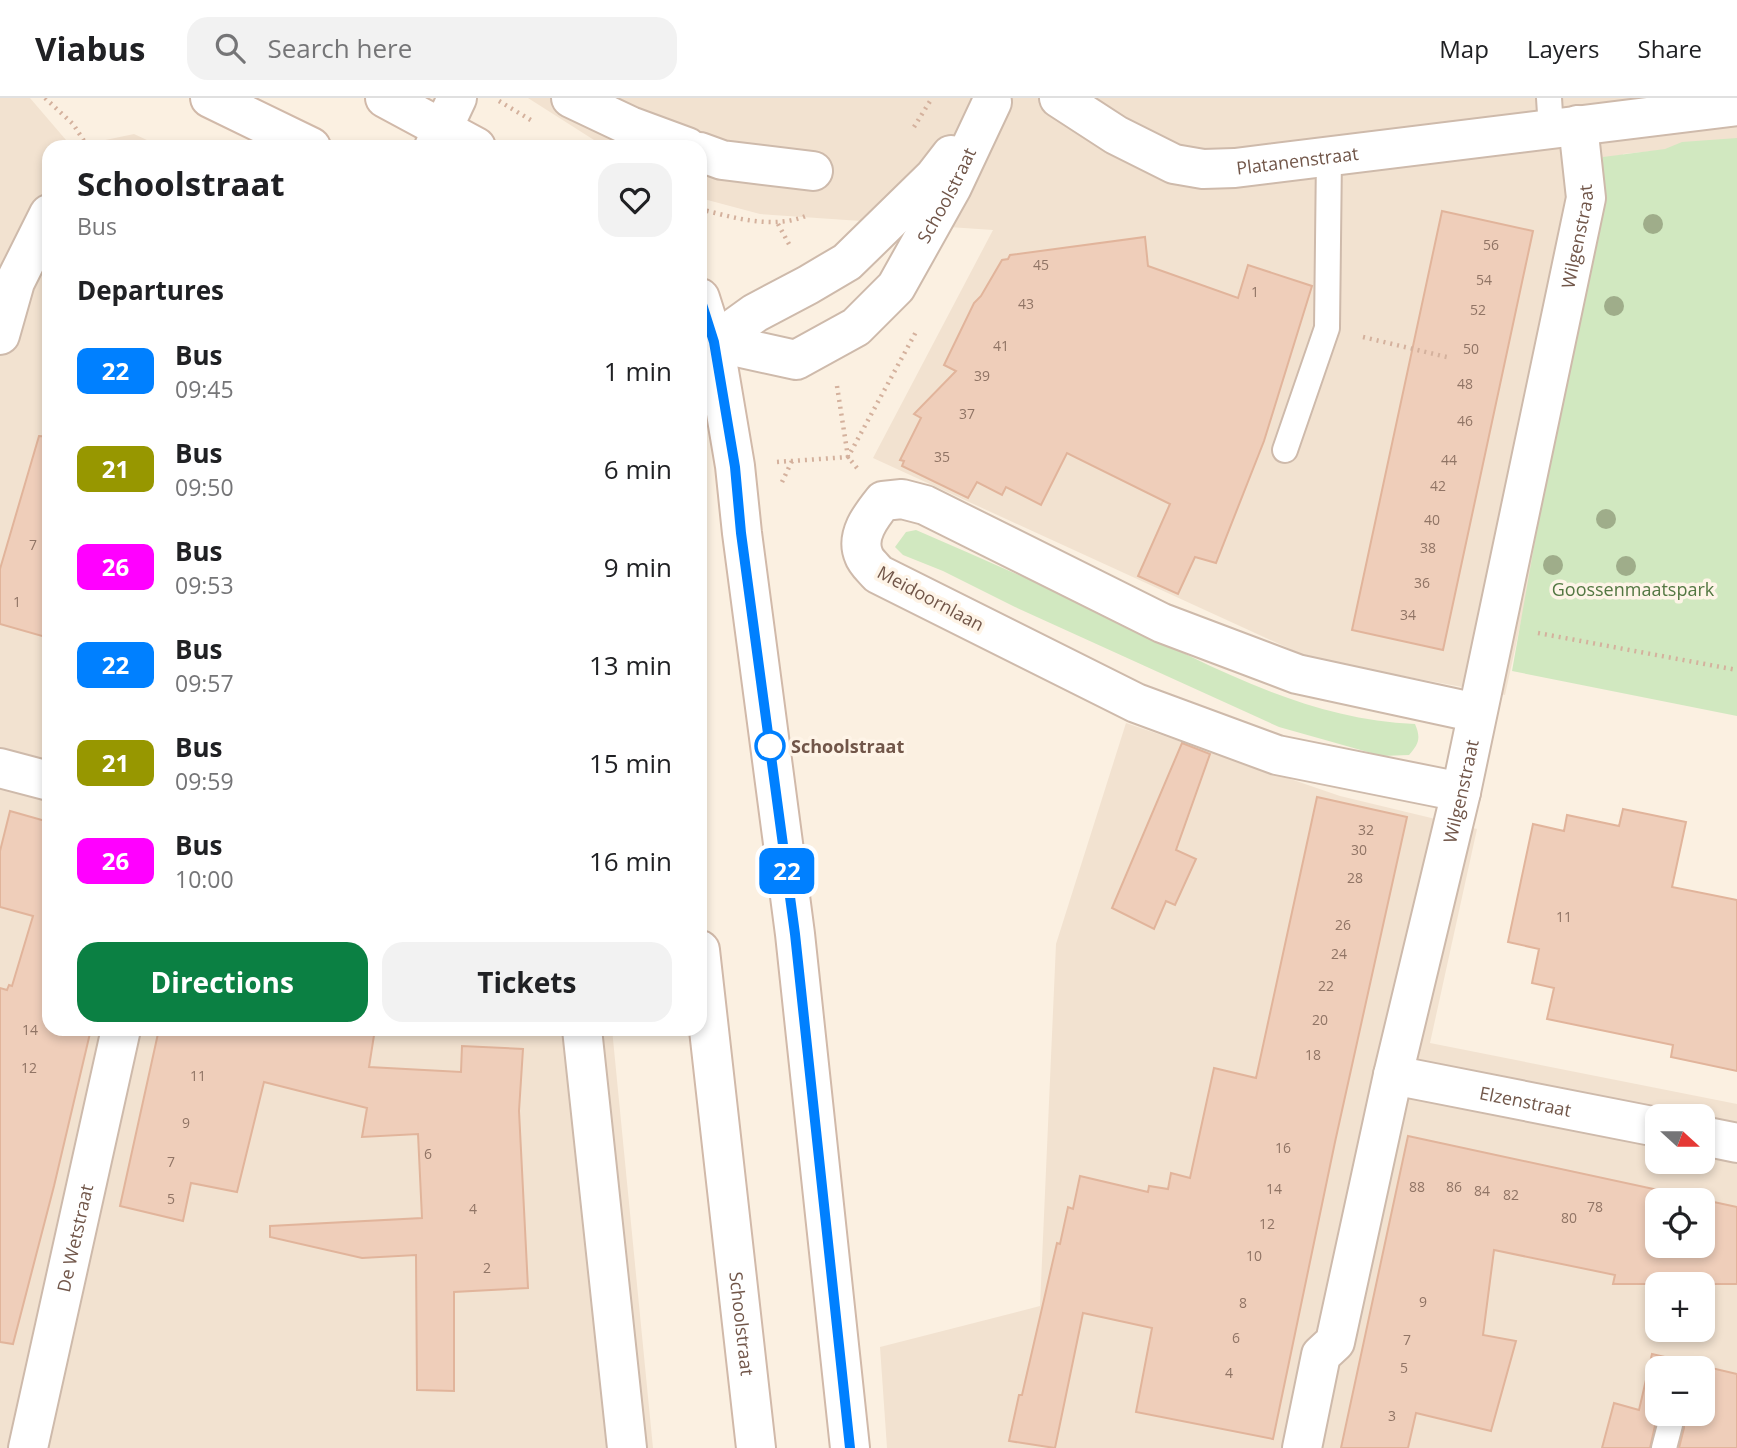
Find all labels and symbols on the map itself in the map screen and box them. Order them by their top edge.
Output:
street label: Platanenstraat [1235,141,1360,180]
street label: Schoolstraat [911,143,981,247]
street label: Wilgenstraat [1555,183,1598,291]
house number: 56 [1483,235,1499,254]
house number: 45 [1033,255,1049,274]
house number: 54 [1476,270,1492,289]
house number: 1 [1251,282,1259,301]
house number: 43 [1018,294,1034,313]
house number: 52 [1470,300,1486,319]
house number: 41 [993,336,1009,355]
house number: 50 [1463,339,1479,358]
house number: 39 [974,366,990,385]
house number: 48 [1457,374,1473,393]
house number: 37 [959,404,975,423]
house number: 46 [1457,411,1473,430]
house number: 35 [934,447,950,466]
house number: 44 [1441,450,1457,469]
house number: 42 [1430,476,1446,495]
house number: 40 [1424,510,1440,529]
house number: 7 [29,535,37,554]
house number: 38 [1420,538,1436,557]
street label: Meidoornlaan [873,560,989,636]
house number: 36 [1414,573,1430,592]
park label: Goossenmaatspark [1552,577,1715,601]
house number: 1 [13,592,21,611]
house number: 34 [1400,605,1416,624]
marker: Schoolstraat [755,731,785,761]
place label: Schoolstraat [791,734,904,758]
street label: Wilgenstraat [1437,737,1484,845]
house number: 32 [1358,820,1374,839]
house number: 30 [1351,840,1367,859]
line badge: 22 [756,848,818,894]
house number: 28 [1347,868,1363,887]
house number: 11 [1556,907,1572,926]
house number: 26 [1335,915,1351,934]
house number: 24 [1331,944,1347,963]
house number: 22 [1318,976,1334,995]
house number: 20 [1312,1010,1328,1029]
house number: 14 [22,1020,38,1039]
house number: 18 [1305,1045,1321,1064]
house number: 12 [21,1058,37,1077]
house number: 11 [190,1066,206,1085]
street label: Elzenstraat [1478,1080,1573,1122]
north arrow [1645,1104,1715,1174]
house number: 9 [182,1113,190,1132]
house number: 16 [1275,1138,1291,1157]
house number: 6 [424,1144,432,1163]
house number: 7 [167,1152,175,1171]
house number: 88 [1409,1177,1425,1196]
house number: 86 [1446,1177,1462,1196]
house number: 14 [1266,1179,1282,1198]
house number: 84 [1474,1181,1490,1200]
street label: De Wetstraat [51,1182,98,1294]
house number: 82 [1503,1185,1519,1204]
house number: 5 [167,1189,175,1208]
house number: 78 [1587,1197,1603,1216]
house number: 4 [469,1199,477,1218]
house number: 80 [1561,1208,1577,1227]
house number: 12 [1259,1214,1275,1233]
house number: 10 [1246,1246,1262,1265]
house number: 2 [483,1258,491,1277]
street label: Schoolstraat [724,1270,760,1377]
house number: 9 [1419,1292,1427,1311]
house number: 8 [1239,1293,1247,1312]
house number: 6 [1232,1328,1240,1347]
house number: 7 [1403,1330,1411,1349]
house number: 5 [1400,1358,1408,1377]
house number: 4 [1225,1363,1233,1382]
house number: 3 [1388,1406,1396,1425]

